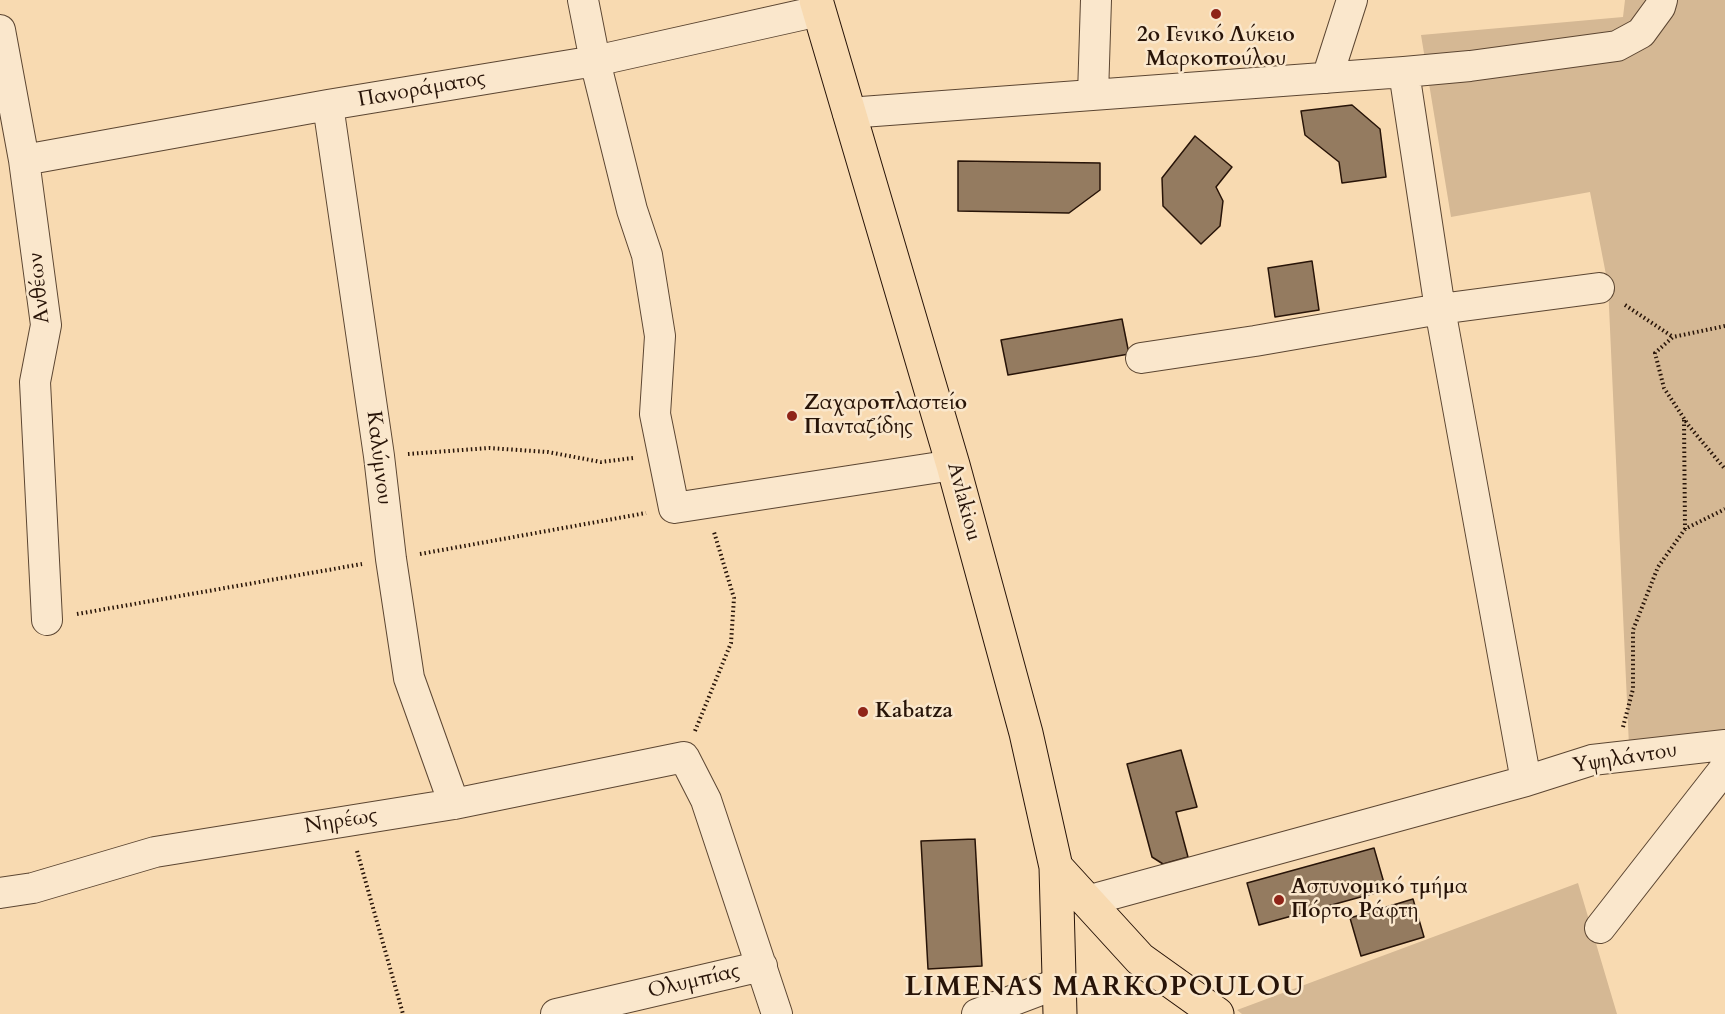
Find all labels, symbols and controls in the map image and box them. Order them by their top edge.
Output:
marker: 2ο Γενικό Λύκειο Μαρκοπούλου [1209,7,1223,21]
place label: 2ο Γενικό Λύκειο Μαρκοπούλου [1137,23,1295,73]
street label: Πανοράματος [356,66,488,114]
street label: Ανθέων [24,251,56,325]
place label: Ζαχαροπλαστείο Πανταζίδης [804,391,967,441]
marker: Ζαχαροπλαστείο Πανταζίδης [785,409,799,423]
street label: Καλύμνου [360,410,396,506]
street label: Avlakiou [940,460,986,544]
place label: Kabatza [875,699,953,725]
marker: Kabatza [856,705,870,719]
street label: Υψηλάντου [1571,738,1679,780]
street label: Νηρέως [303,804,379,840]
place label: Αστυνομικό τμήμα Πόρτο Ράφτη [1291,875,1468,925]
marker: Αστυνομικό τμήμα Πόρτο Ράφτη [1272,893,1286,907]
street label: Ολυμπίας [646,959,742,1005]
district label: LIMENAS MARKOPOULOU [905,973,1305,1005]

